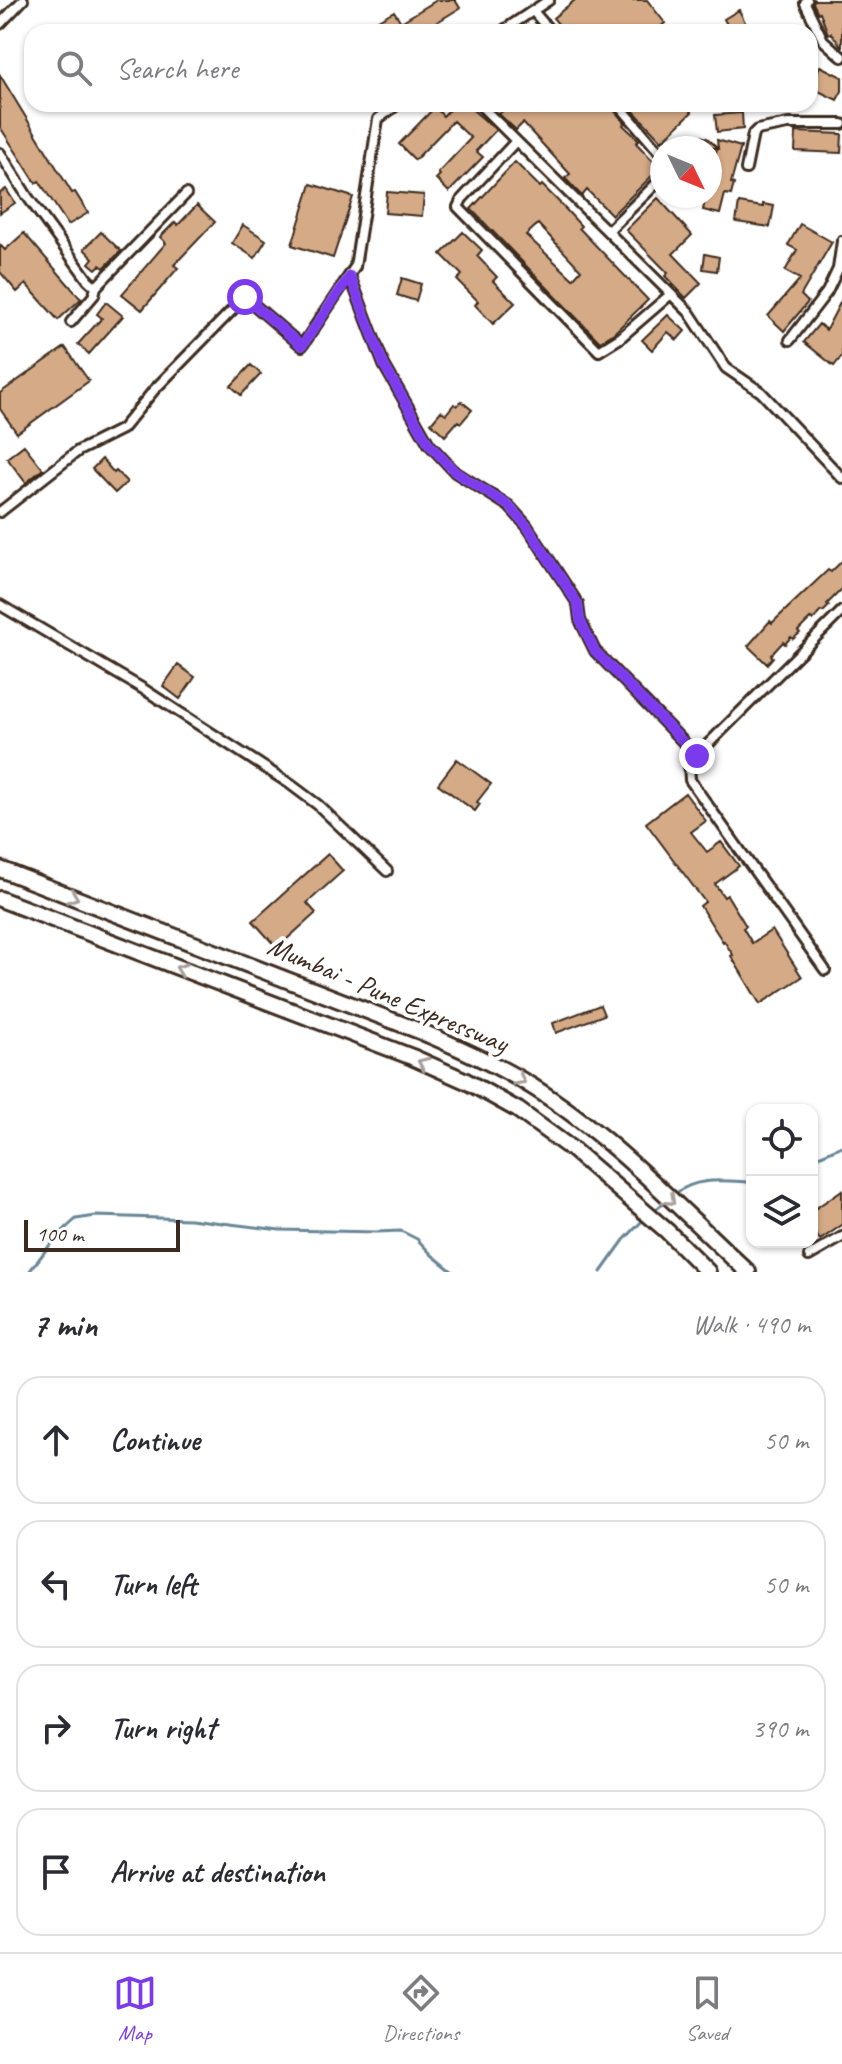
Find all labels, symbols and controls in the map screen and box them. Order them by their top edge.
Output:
search box [24,24,818,112]
icon: search [52,46,96,90]
text: Search here [116,49,238,87]
north arrow [650,136,722,208]
route start [227,279,263,315]
route end [679,738,715,774]
one-way arrow [65,887,79,904]
street label: Mumbai - Pune Expressway [263,928,516,1061]
one-way arrow [175,962,189,979]
one-way arrow [417,1056,432,1072]
one-way arrow [512,1070,526,1086]
map controls [746,1104,818,1248]
button: locate [746,1104,818,1176]
button: layers [746,1176,818,1248]
one-way arrow [661,1190,675,1205]
scale bar [24,1216,180,1252]
text: 100 m [36,1220,83,1248]
text: 7 min [32,1303,97,1346]
text: Walk · 490 m [693,1308,810,1341]
icon: ahead [34,1418,78,1462]
text: Continue [110,1421,200,1459]
text: 50 m [764,1424,808,1457]
icon: left [34,1562,78,1606]
text: Turn left [110,1565,197,1603]
text: 50 m [764,1568,808,1601]
icon: right [34,1706,78,1750]
text: Turn right [110,1709,215,1747]
text: 390 m [752,1712,808,1745]
icon: arrive [34,1850,78,1894]
text: Arrive at destination [110,1853,325,1891]
tab: Map [113,1971,157,2047]
tab: Directions [383,1971,459,2047]
tab: Saved [685,1971,729,2047]

